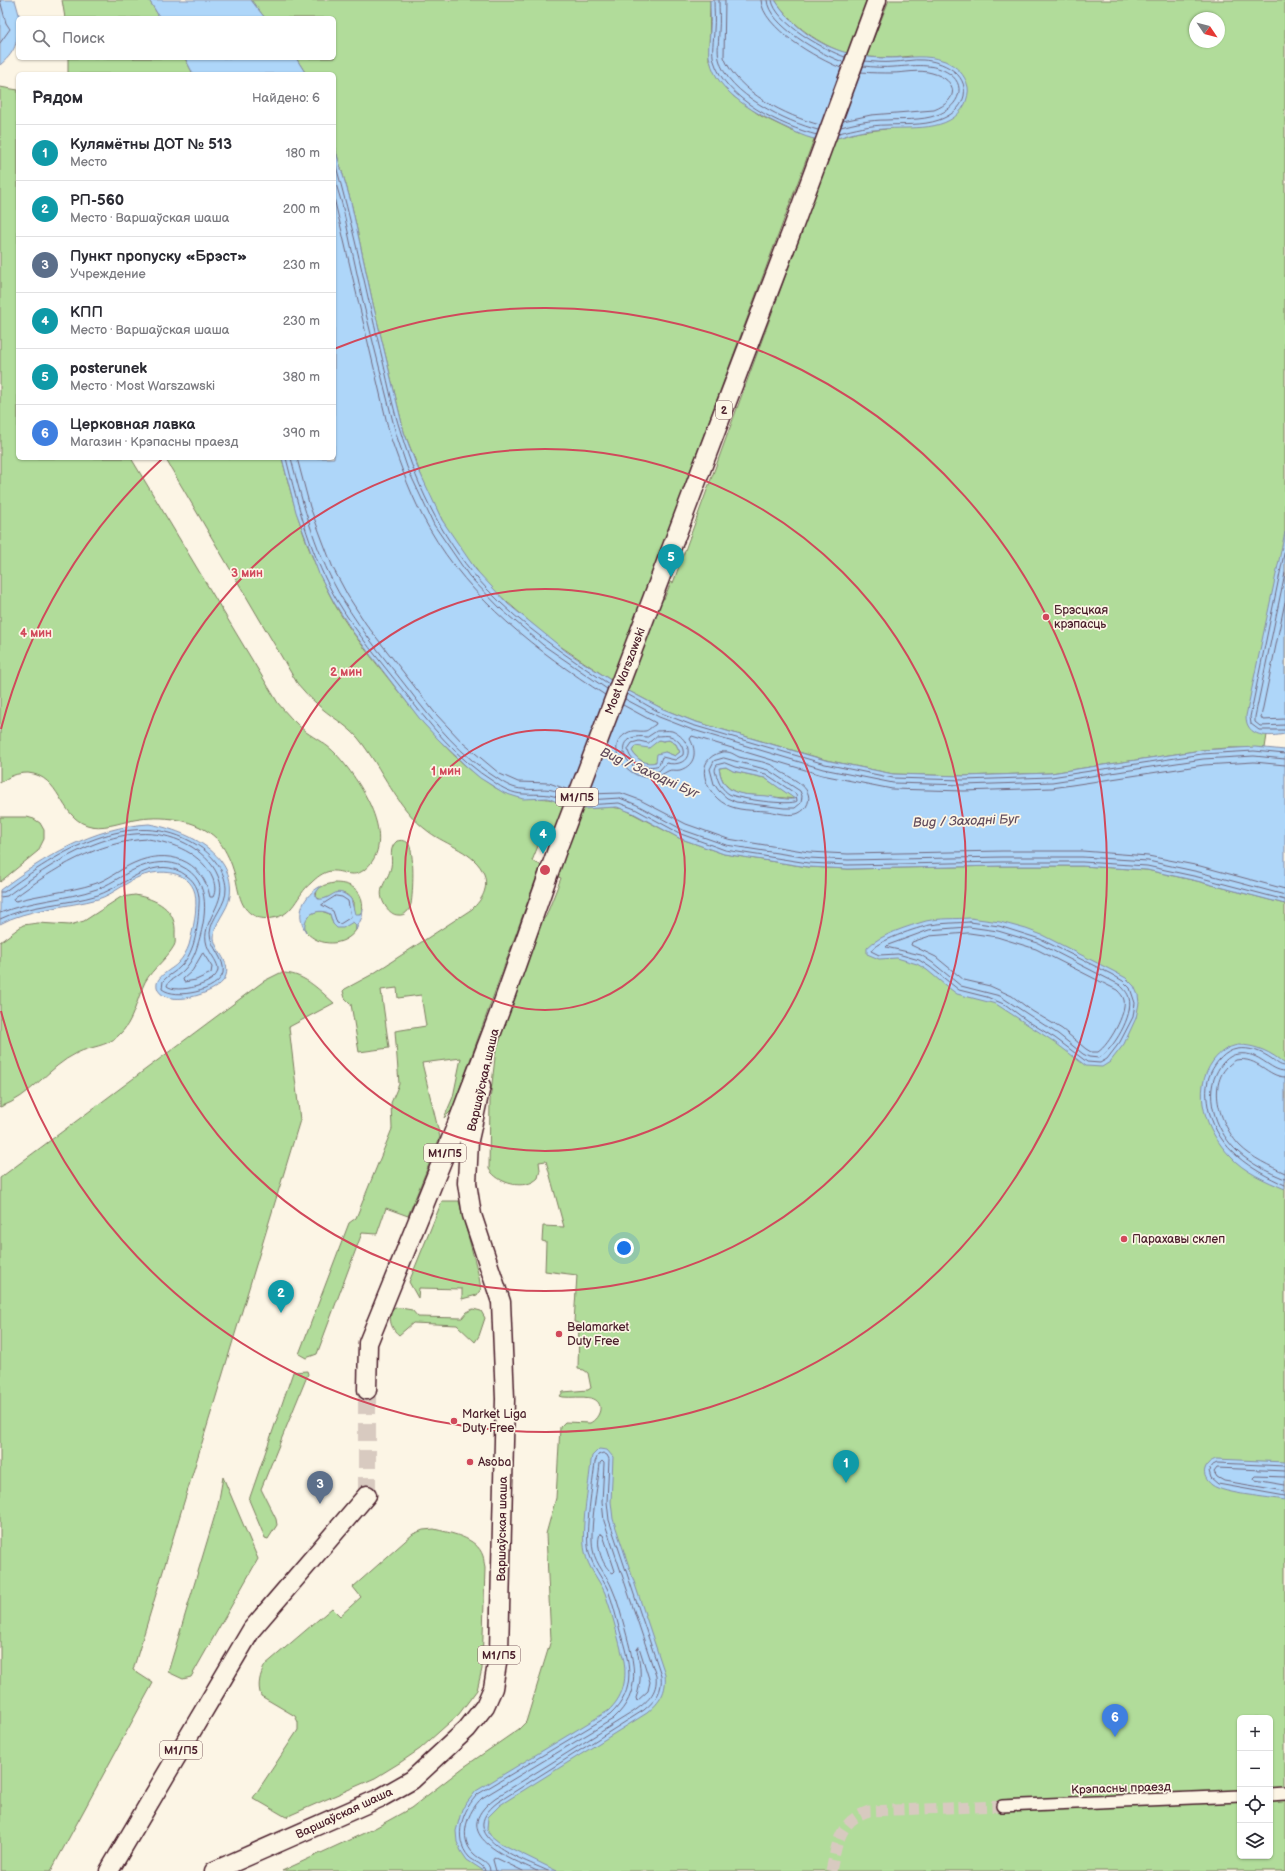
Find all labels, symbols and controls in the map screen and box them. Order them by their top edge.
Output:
north arrow [1189,12,1225,48]
search box [16,16,336,60]
icon: search [30,27,52,49]
text: Поиск [62,29,105,48]
text: Рядом [32,88,83,108]
text: Найдено: 6 [252,90,320,106]
text: Кулямётны ДОТ № 513 [70,135,232,154]
text: 1 [42,145,48,161]
text: 180 m [285,145,320,161]
text: Место [70,154,107,170]
text: РП-560 [70,191,124,210]
text: 2 [41,201,49,217]
text: 200 m [283,201,320,217]
text: Место · Варшаўская шаша [70,210,229,226]
text: Пункт пропуску «Брэст» [70,247,247,266]
text: 3 [41,257,49,273]
text: 230 m [283,257,320,273]
text: Учреждение [70,266,146,282]
text: КПП [70,303,103,322]
text: 4 [41,313,49,329]
text: 230 m [283,313,320,329]
text: Место · Варшаўская шаша [70,322,229,338]
text: posterunek [70,359,147,378]
text: 5 [41,369,49,385]
text: 380 m [283,369,320,385]
text: Место · Most Warszawski [70,378,215,394]
road number: 2 [716,401,732,419]
text: Церковная лавка [70,415,195,434]
text: 6 [41,425,49,441]
text: 390 m [283,425,320,441]
text: Магазин · Крэпасны праезд [70,434,239,450]
pin: 5 [658,544,684,577]
text: 3 мин [231,566,263,581]
place label: Брэсцкая крэпасць [1054,603,1109,632]
marker: Брэсцкая крэпасць [1041,612,1051,622]
street label: Most Warszawski [602,625,649,717]
text: 4 мин [20,626,52,641]
text: 2 мин [330,665,362,680]
water label: Bug / Заходні Буг [598,744,702,802]
text: 1 мин [431,764,461,779]
road number: М1/П5 [556,788,598,806]
water label: Bug / Заходні Буг [913,811,1020,831]
pin: 4 [530,821,556,854]
centre of rings [538,863,552,877]
street label: Варшаўская шаша [464,1027,503,1133]
road number: М1/П5 [424,1144,466,1162]
place label: Парахавы склеп [1132,1232,1225,1247]
marker: Парахавы склеп [1119,1234,1129,1244]
your location [614,1238,634,1258]
pin: 2 [268,1280,294,1313]
place label: Belamarket Duty Free [567,1320,630,1349]
marker: Belamarket Duty Free [554,1329,564,1339]
place label: Market Liga Duty Free [462,1407,527,1436]
marker: Market Liga Duty Free [449,1416,459,1426]
pin: 1 [833,1450,859,1483]
place label: Asoba [478,1455,511,1470]
marker: Asoba [465,1457,475,1467]
pin: 3 [307,1471,333,1504]
street label: Варшаўская шаша [494,1476,511,1582]
road number: М1/П5 [478,1646,520,1664]
pin: 6 [1102,1704,1128,1737]
map controls [1237,1715,1273,1859]
button: + [1237,1715,1273,1751]
road number: М1/П5 [160,1741,202,1759]
button: − [1237,1751,1273,1787]
street label: Крэпасны праезд [1071,1779,1172,1798]
street label: Варшаўская шаша [293,1784,395,1842]
button: locate [1237,1787,1273,1823]
button: layers [1237,1823,1273,1859]

